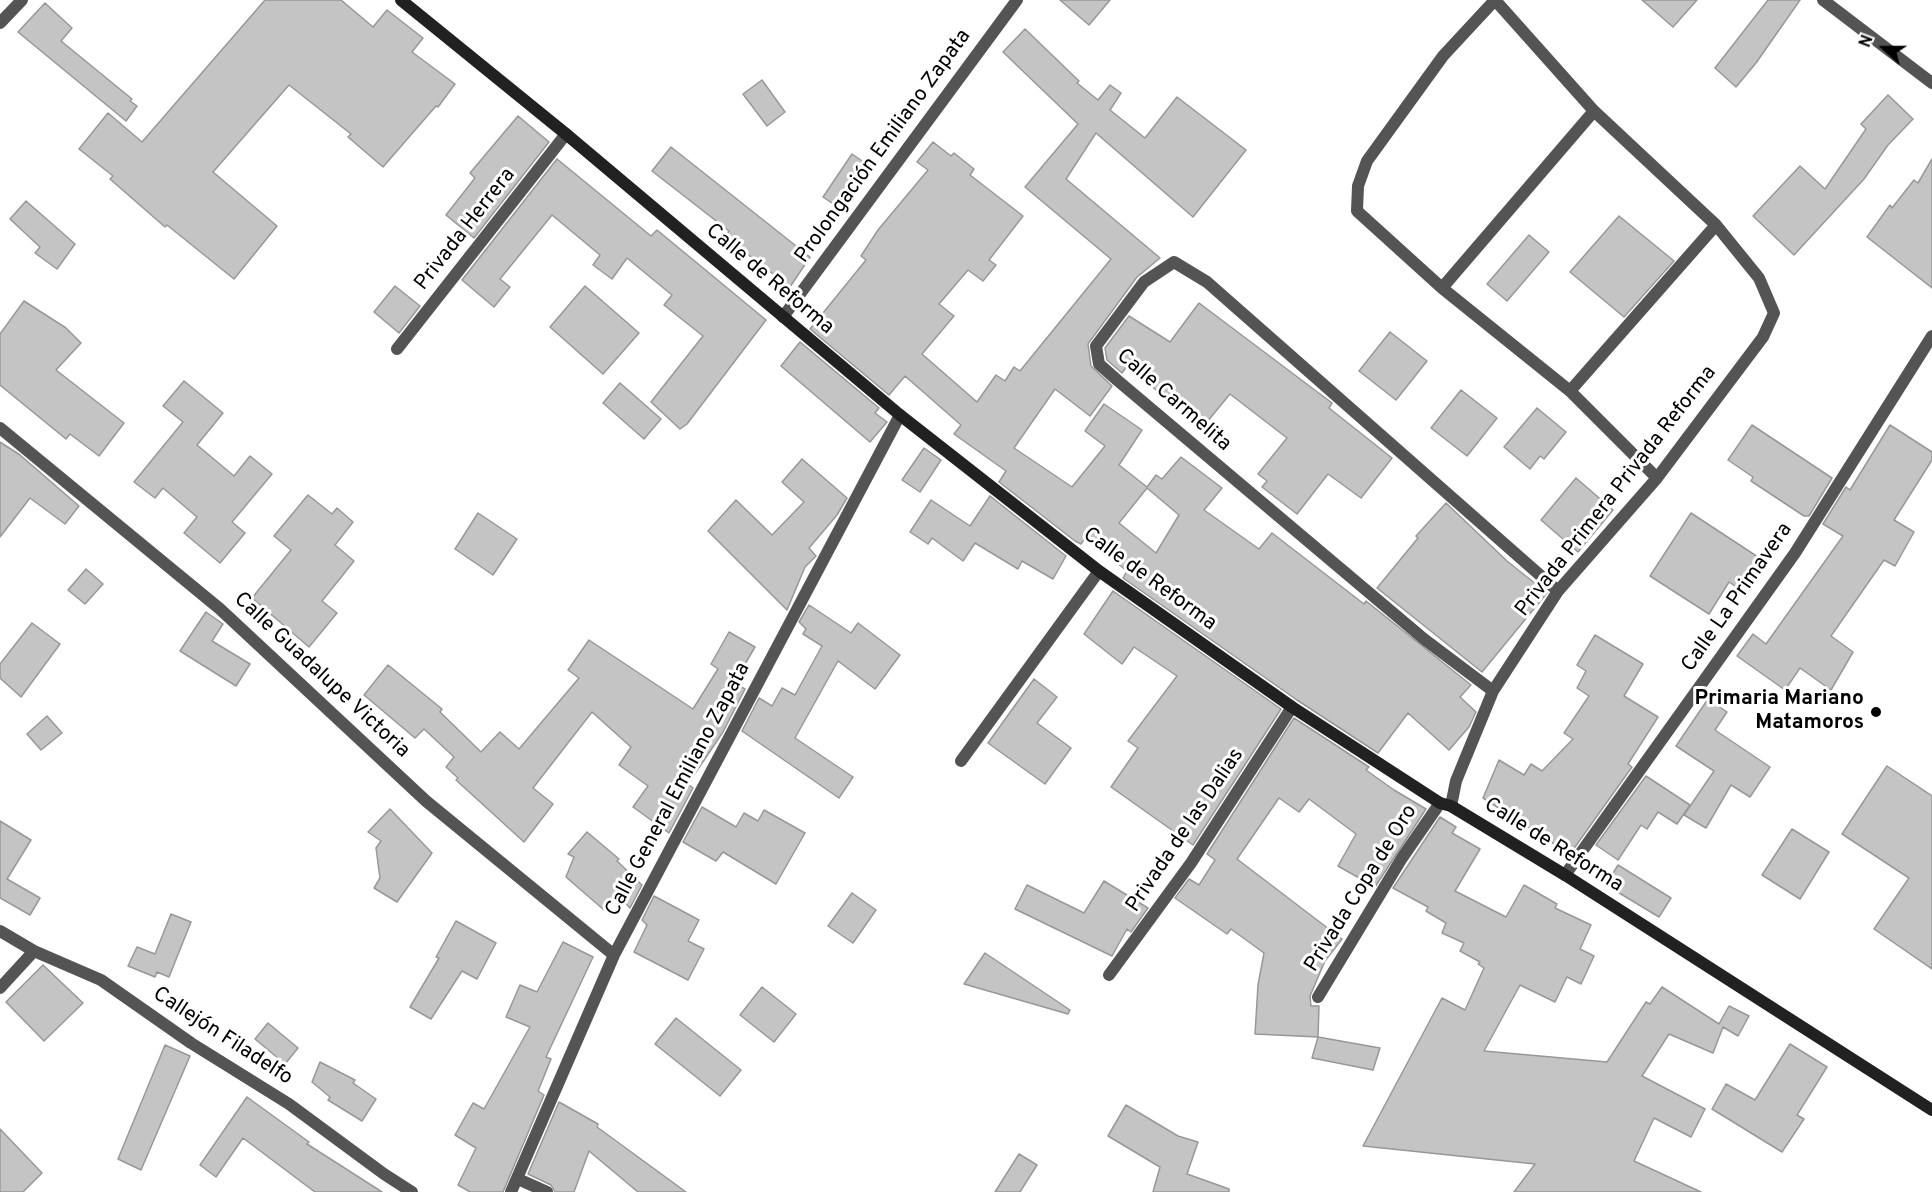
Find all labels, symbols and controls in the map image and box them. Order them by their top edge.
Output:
north arrow [1854,18,1914,78]
street label: Prolongación Emiliano Zapata [791,25,977,269]
text: N [1856,33,1879,51]
street label: Privada Herrera [410,164,522,296]
street label: Calle de Reforma [700,219,838,341]
street label: Calle Carmelita [1110,344,1236,458]
street label: Privada Primera Privada Reforma [1511,361,1723,623]
street label: Calle La Primavera [1677,519,1799,677]
street label: Calle de Reforma [1077,523,1221,637]
street label: Calle Guadalupe Victoria [228,588,414,764]
street label: Calle General Emiliano Zapata [601,659,757,921]
place label: Primaria Mariano Matamoros [1695,687,1864,737]
marker: Primaria Mariano Matamoros [1869,705,1883,719]
street label: Privada de las Dalias [1122,744,1250,918]
street label: Calle de Reforma [1479,793,1627,899]
street label: Privada Copa de Oro [1300,801,1424,977]
street label: Callejón Filadelfo [147,982,297,1092]

